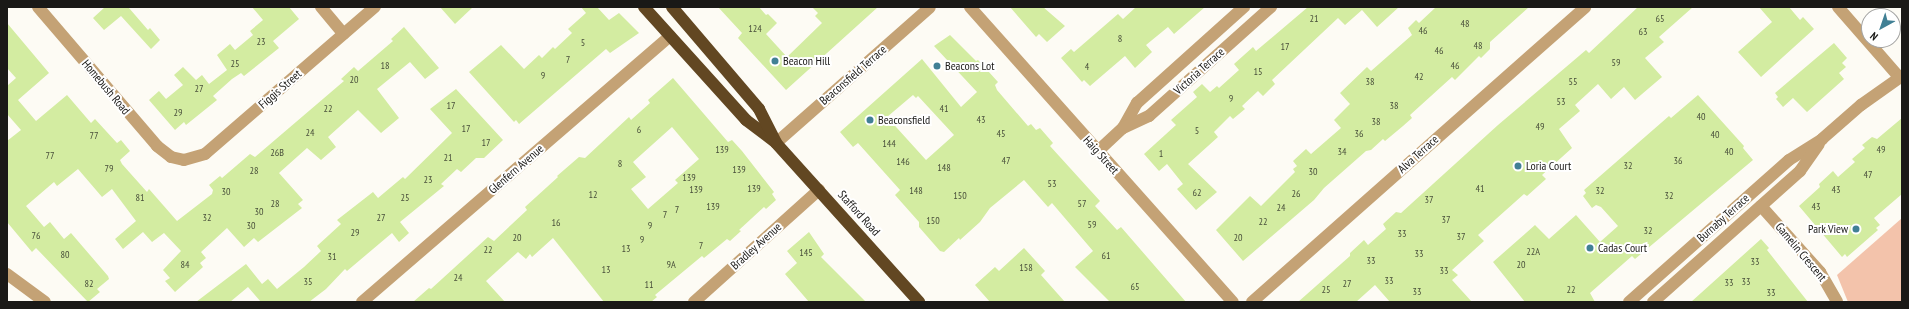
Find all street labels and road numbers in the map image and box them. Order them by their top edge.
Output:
street label: Beaconsfield Terrace [817,42,889,108]
street label: Victoria Terrace [1171,44,1227,98]
street label: Homebush Road [79,57,133,117]
street label: Figgis Street [256,67,304,111]
street label: Alva Terrace [1395,132,1441,176]
street label: Haig Street [1080,133,1122,177]
street label: Glenfern Avenue [485,141,547,197]
street label: Stafford Road [835,187,883,239]
street label: Burnaby Terrace [1694,191,1752,245]
street label: Bradley Avenue [727,219,785,273]
street label: Gamelin Crescent [1772,220,1830,284]

